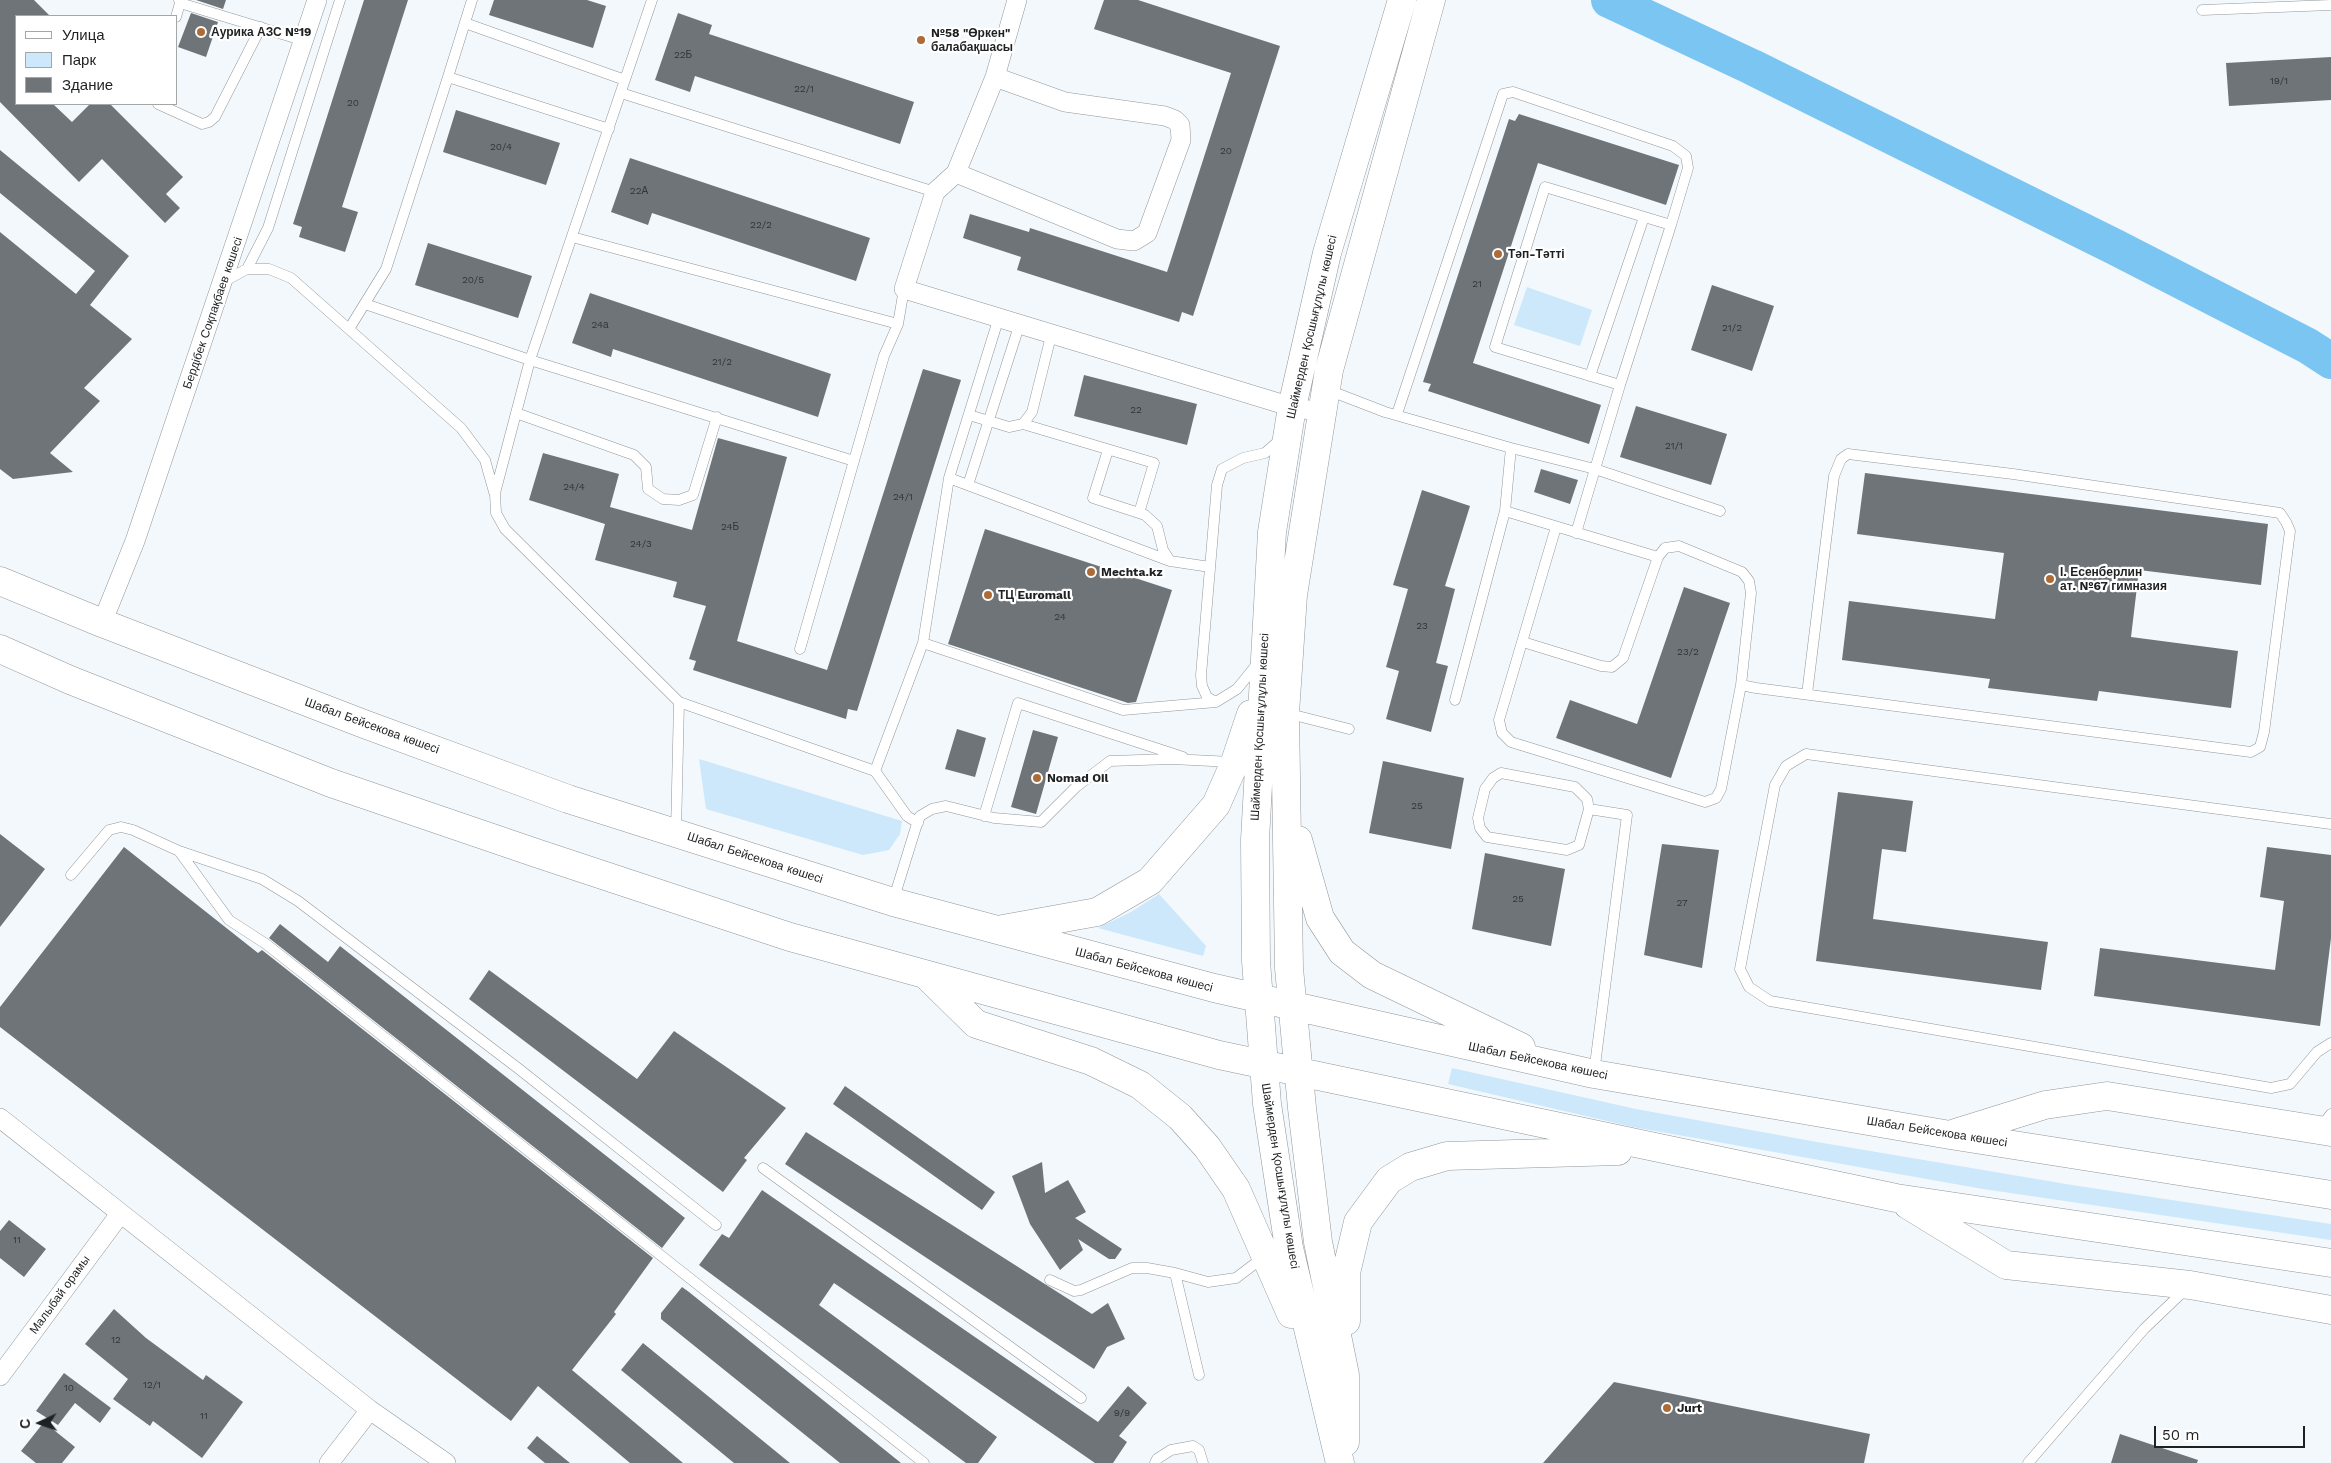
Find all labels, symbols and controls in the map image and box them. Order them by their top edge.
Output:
legend [15,15,178,105]
place label: Аурика АЗС №19 [211,25,312,39]
text: Улица [62,26,105,44]
marker: Аурика АЗС №19 [195,26,207,38]
place label: №58 "Өркен" балабақшасы [931,26,1013,54]
marker: №58 "Өркен" балабақшасы [915,34,927,46]
house number: 22Б [674,49,692,61]
text: Парк [62,51,96,69]
house number: 19/1 [2270,75,2288,87]
text: Здание [62,76,113,94]
house number: 22/1 [794,83,814,95]
house number: 20 [347,97,359,109]
house number: 20/4 [490,141,512,153]
house number: 20 [1220,145,1232,157]
house number: 22А [630,185,648,197]
house number: 22/2 [750,219,772,231]
street label: Шаймерден Қосшығұлұлы көшесі [1284,234,1340,420]
street label: Бердібек Соқпақбаев көшесі [180,235,246,391]
place label: Тәп-Тәтті [1508,247,1565,261]
marker: Тәп-Тәтті [1492,248,1504,260]
house number: 20/5 [462,274,484,286]
house number: 21 [1472,278,1482,290]
house number: 24а [591,319,609,331]
house number: 21/2 [1722,322,1742,334]
house number: 21/2 [712,356,732,368]
house number: 22 [1130,404,1142,416]
house number: 21/1 [1665,440,1683,452]
house number: 24/4 [563,481,585,493]
house number: 24/1 [893,491,913,503]
house number: 24Б [721,521,739,533]
house number: 24/3 [630,538,652,550]
place label: Mechta.kz [1101,565,1163,579]
place label: І. Есенберлин ат. №67 гимназия [2060,565,2167,593]
marker: Mechta.kz [1085,566,1097,578]
marker: І. Есенберлин ат. №67 гимназия [2044,573,2056,585]
place label: ТЦ Euromall [998,588,1071,602]
marker: ТЦ Euromall [982,589,994,601]
house number: 24 [1054,611,1066,623]
house number: 23 [1416,620,1428,632]
street label: Шаймерден Қосшығұлұлы көшесі [1248,633,1272,821]
house number: 23/2 [1677,646,1699,658]
street label: Шабал Бейсекова көшесі [303,695,441,757]
place label: Nomad Oil [1047,771,1108,785]
marker: Nomad Oil [1031,772,1043,784]
house number: 25 [1411,800,1423,812]
street label: Шабал Бейсекова көшесі [685,829,825,887]
house number: 25 [1512,893,1524,905]
house number: 27 [1676,897,1688,909]
street label: Шабал Бейсекова көшесі [1074,945,1214,995]
street label: Шабал Бейсекова көшесі [1467,1039,1609,1083]
street label: Шаймерден Қосшығұлұлы көшесі [1258,1082,1302,1270]
street label: Шабал Бейсекова көшесі [1866,1114,2008,1150]
house number: 11 [13,1234,21,1246]
street label: Малыбай орамы [27,1253,93,1337]
house number: 12 [111,1334,121,1346]
house number: 12/1 [143,1379,161,1391]
house number: 10 [64,1382,74,1394]
north arrow [15,1398,65,1448]
place label: Jurt [1677,1401,1702,1415]
marker: Jurt [1661,1402,1673,1414]
house number: 9/9 [1114,1407,1130,1419]
house number: 11 [200,1410,208,1422]
scale bar [2156,1416,2307,1448]
text: С [17,1418,33,1429]
text: 50 m [2162,1426,2199,1444]

